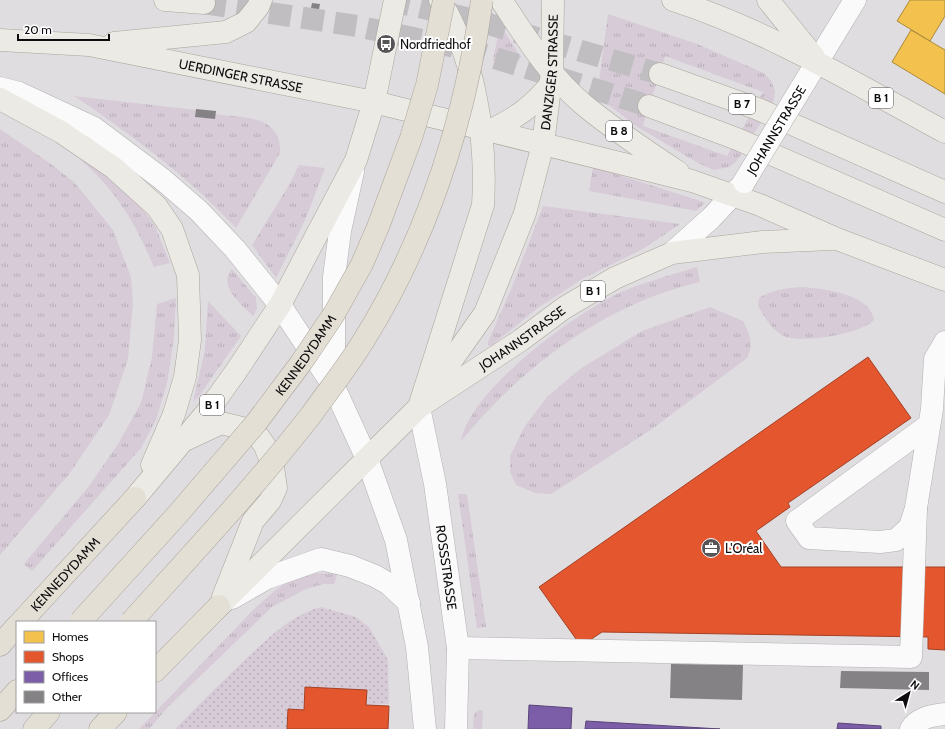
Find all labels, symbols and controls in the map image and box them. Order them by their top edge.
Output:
street label: DANZIGER STRASSE [537,14,561,131]
scale bar [18,16,109,42]
text: 20 m [24,22,52,37]
bus stop icon: Nordfriedhof [375,33,397,55]
place label: Nordfriedhof [400,36,471,52]
street label: UERDINGER STRASSE [178,55,304,96]
street label: JOHANNSTRASSE [742,82,809,179]
road number: B 1 [869,88,893,108]
road number: B 7 [729,94,755,114]
road number: B 8 [606,121,632,141]
road number: B 1 [581,281,605,301]
street label: JOHANNSTRASSE [475,302,568,374]
street label: KENNEDYDAMM [272,311,339,398]
road number: B 1 [200,395,224,415]
street label: ROSSSTRASSE [433,524,461,611]
street label: KENNEDYDAMM [27,534,103,615]
office icon: L'Oréal [700,537,722,559]
place label: L'Oréal [725,540,762,556]
legend [16,621,156,713]
text: Homes [52,629,89,644]
text: Shops [52,649,84,664]
text: Offices [52,669,88,684]
north arrow [889,673,929,713]
text: N [908,677,922,693]
text: Other [52,689,82,704]

